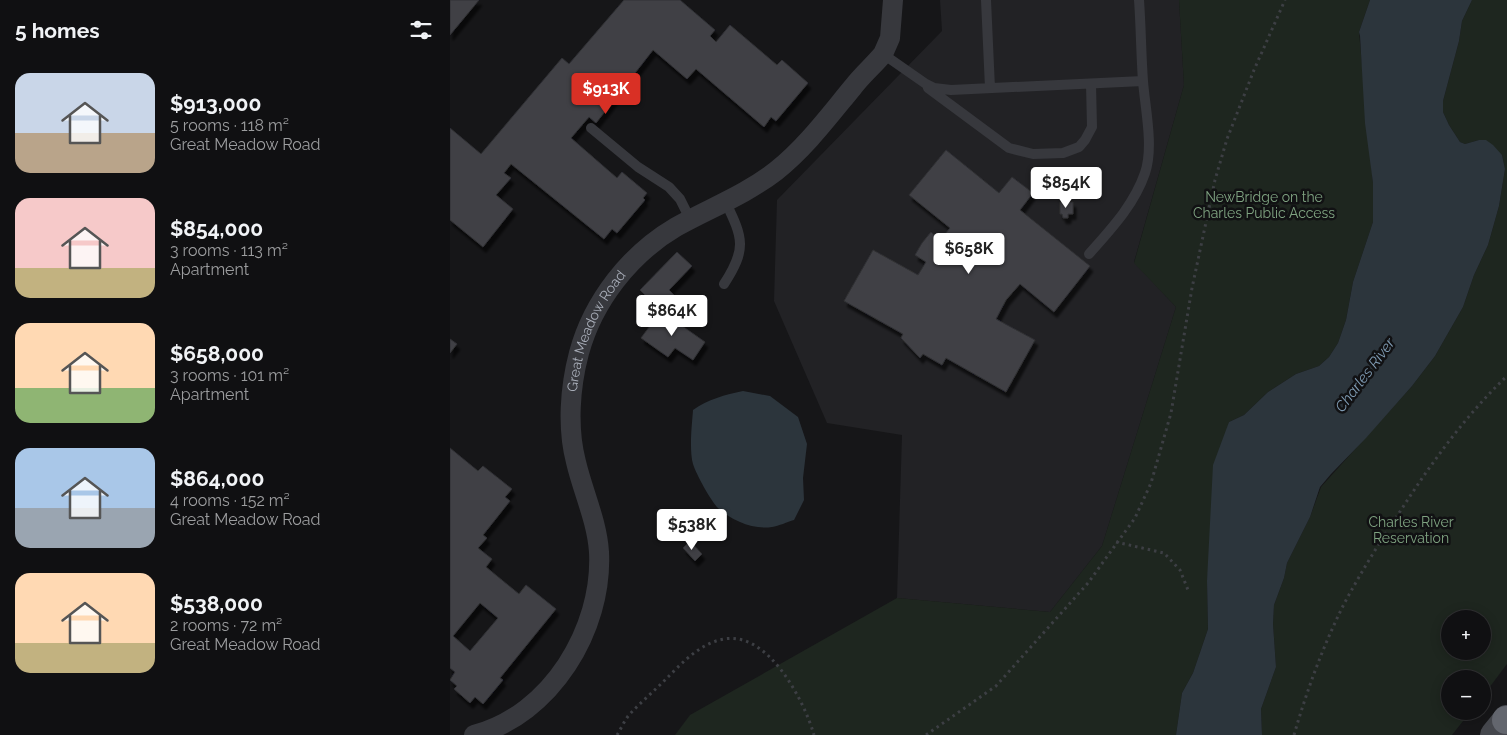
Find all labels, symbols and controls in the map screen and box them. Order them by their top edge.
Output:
icon: filters [407,16,435,44]
text: 5 homes [15,18,100,43]
pin: $913K [571,72,641,115]
text: $913K [582,79,630,98]
text: $913,000 [170,91,261,116]
icon: home [55,93,115,153]
text: 5 rooms · 118 m² [170,116,289,135]
text: Great Meadow Road [170,135,321,154]
pin: $854K [1031,166,1101,209]
text: $854K [1042,173,1090,192]
park label: NewBridge on the Charles Public Access [1193,189,1335,221]
text: $854,000 [170,216,263,241]
icon: home [55,218,115,278]
pin: $658K [934,232,1004,275]
text: $658K [944,239,994,258]
text: 3 rooms · 113 m² [170,241,288,260]
text: Apartment [170,260,249,279]
street label: Great Meadow Road [564,267,629,393]
pin: $864K [637,294,707,337]
text: $864K [647,301,697,320]
water label: Charles River [1331,334,1399,416]
text: $658,000 [170,341,264,366]
icon: home [55,343,115,403]
text: 3 rooms · 101 m² [170,366,289,385]
text: Apartment [170,385,249,404]
text: $864,000 [170,466,264,491]
icon: home [55,468,115,528]
text: 4 rooms · 152 m² [170,491,290,510]
pin: $538K [657,508,727,551]
text: Great Meadow Road [170,510,321,529]
park label: Charles River Reservation [1368,514,1454,546]
text: $538K [668,515,716,534]
text: $538,000 [170,591,263,616]
icon: home [55,593,115,653]
map controls [1441,610,1491,720]
button: + [1441,610,1491,660]
text: 2 rooms · 72 m² [170,616,282,635]
text: Great Meadow Road [170,635,321,654]
button: − [1441,670,1491,720]

